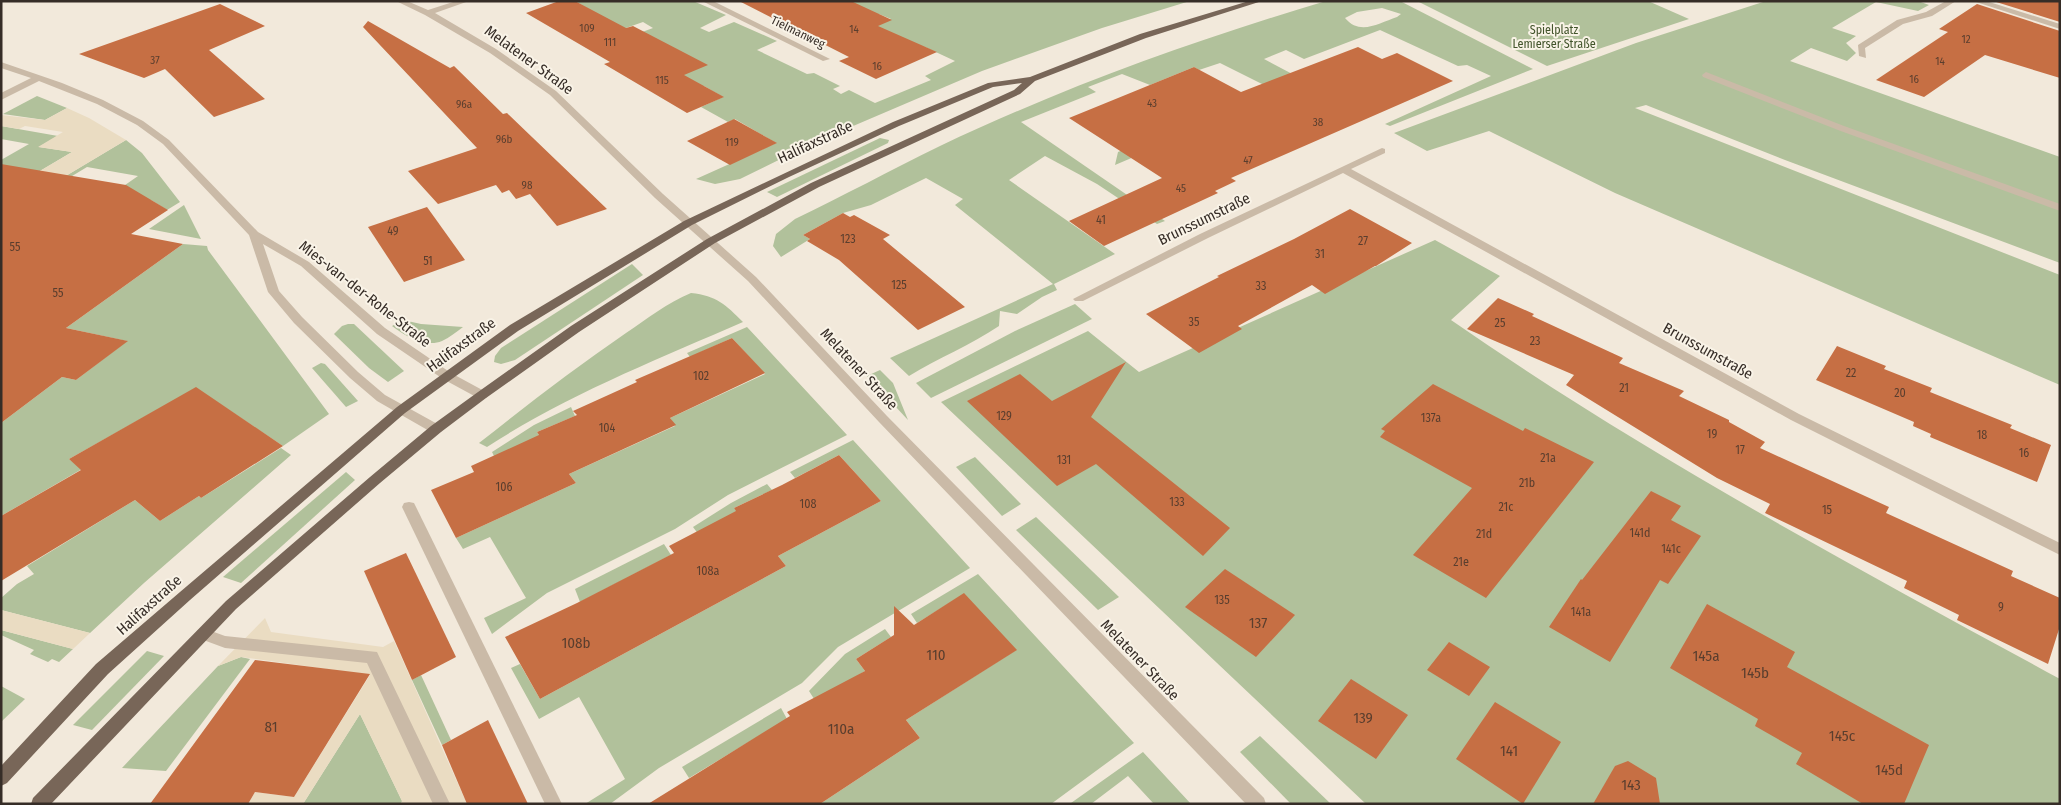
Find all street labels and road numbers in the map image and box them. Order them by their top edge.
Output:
street label: Tielmanweg [769,13,828,51]
street label: Melatener Straße [481,22,577,98]
street label: Halifaxstraße [774,117,856,167]
street label: Brunssumstraße [1155,189,1253,249]
street label: Mies-van-der-Rohe-Straße [295,237,435,351]
street label: Halifaxstraße [423,314,499,376]
street label: Brunssumstraße [1660,319,1756,383]
street label: Melatener Straße [816,324,902,414]
street label: Halifaxstraße [113,571,185,639]
street label: Melatener Straße [1097,616,1183,704]

